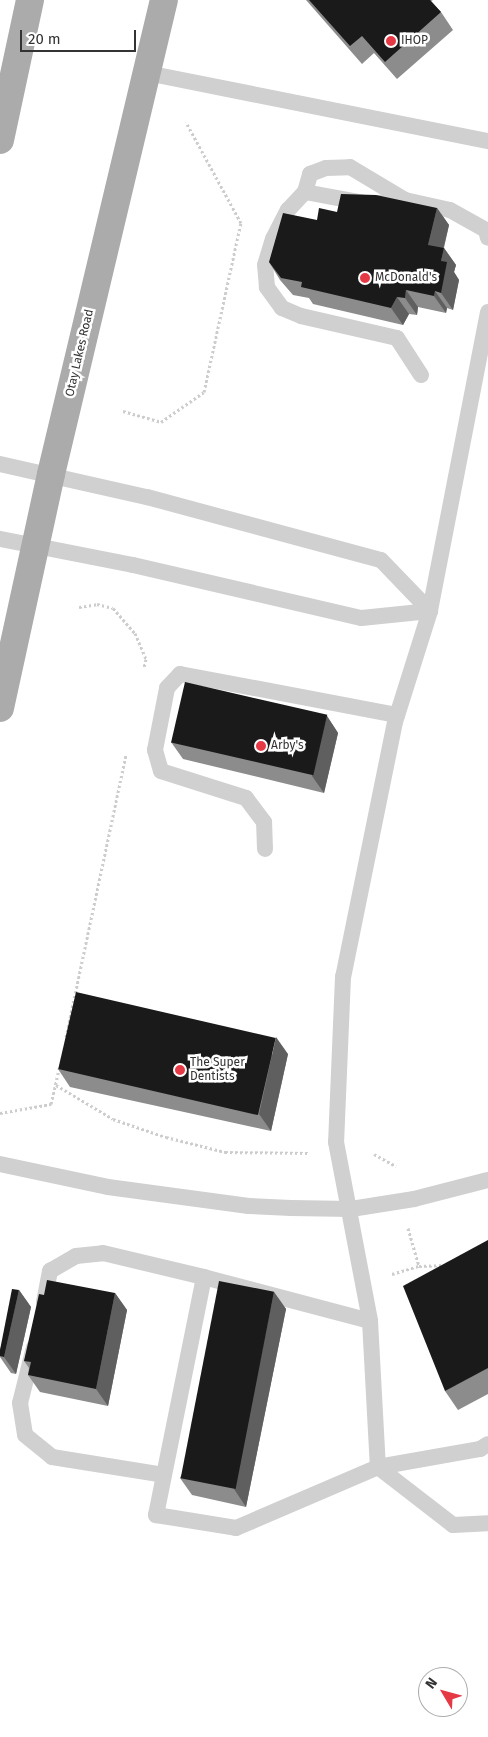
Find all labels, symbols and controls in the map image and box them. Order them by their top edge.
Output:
scale bar [22,20,139,52]
text: 20 m [28,30,61,48]
place label: IHOP [401,34,428,48]
marker: IHOP [385,35,397,47]
place label: McDonald's [375,271,437,285]
marker: McDonald's [359,272,371,284]
street label: Otay Lakes Road [63,308,97,398]
place label: Arby's [271,739,304,753]
marker: Arby's [255,740,267,752]
place label: The Super Dentists [190,1056,245,1084]
marker: The Super Dentists [174,1064,186,1076]
north arrow [418,1667,468,1717]
text: N [422,1674,441,1692]

